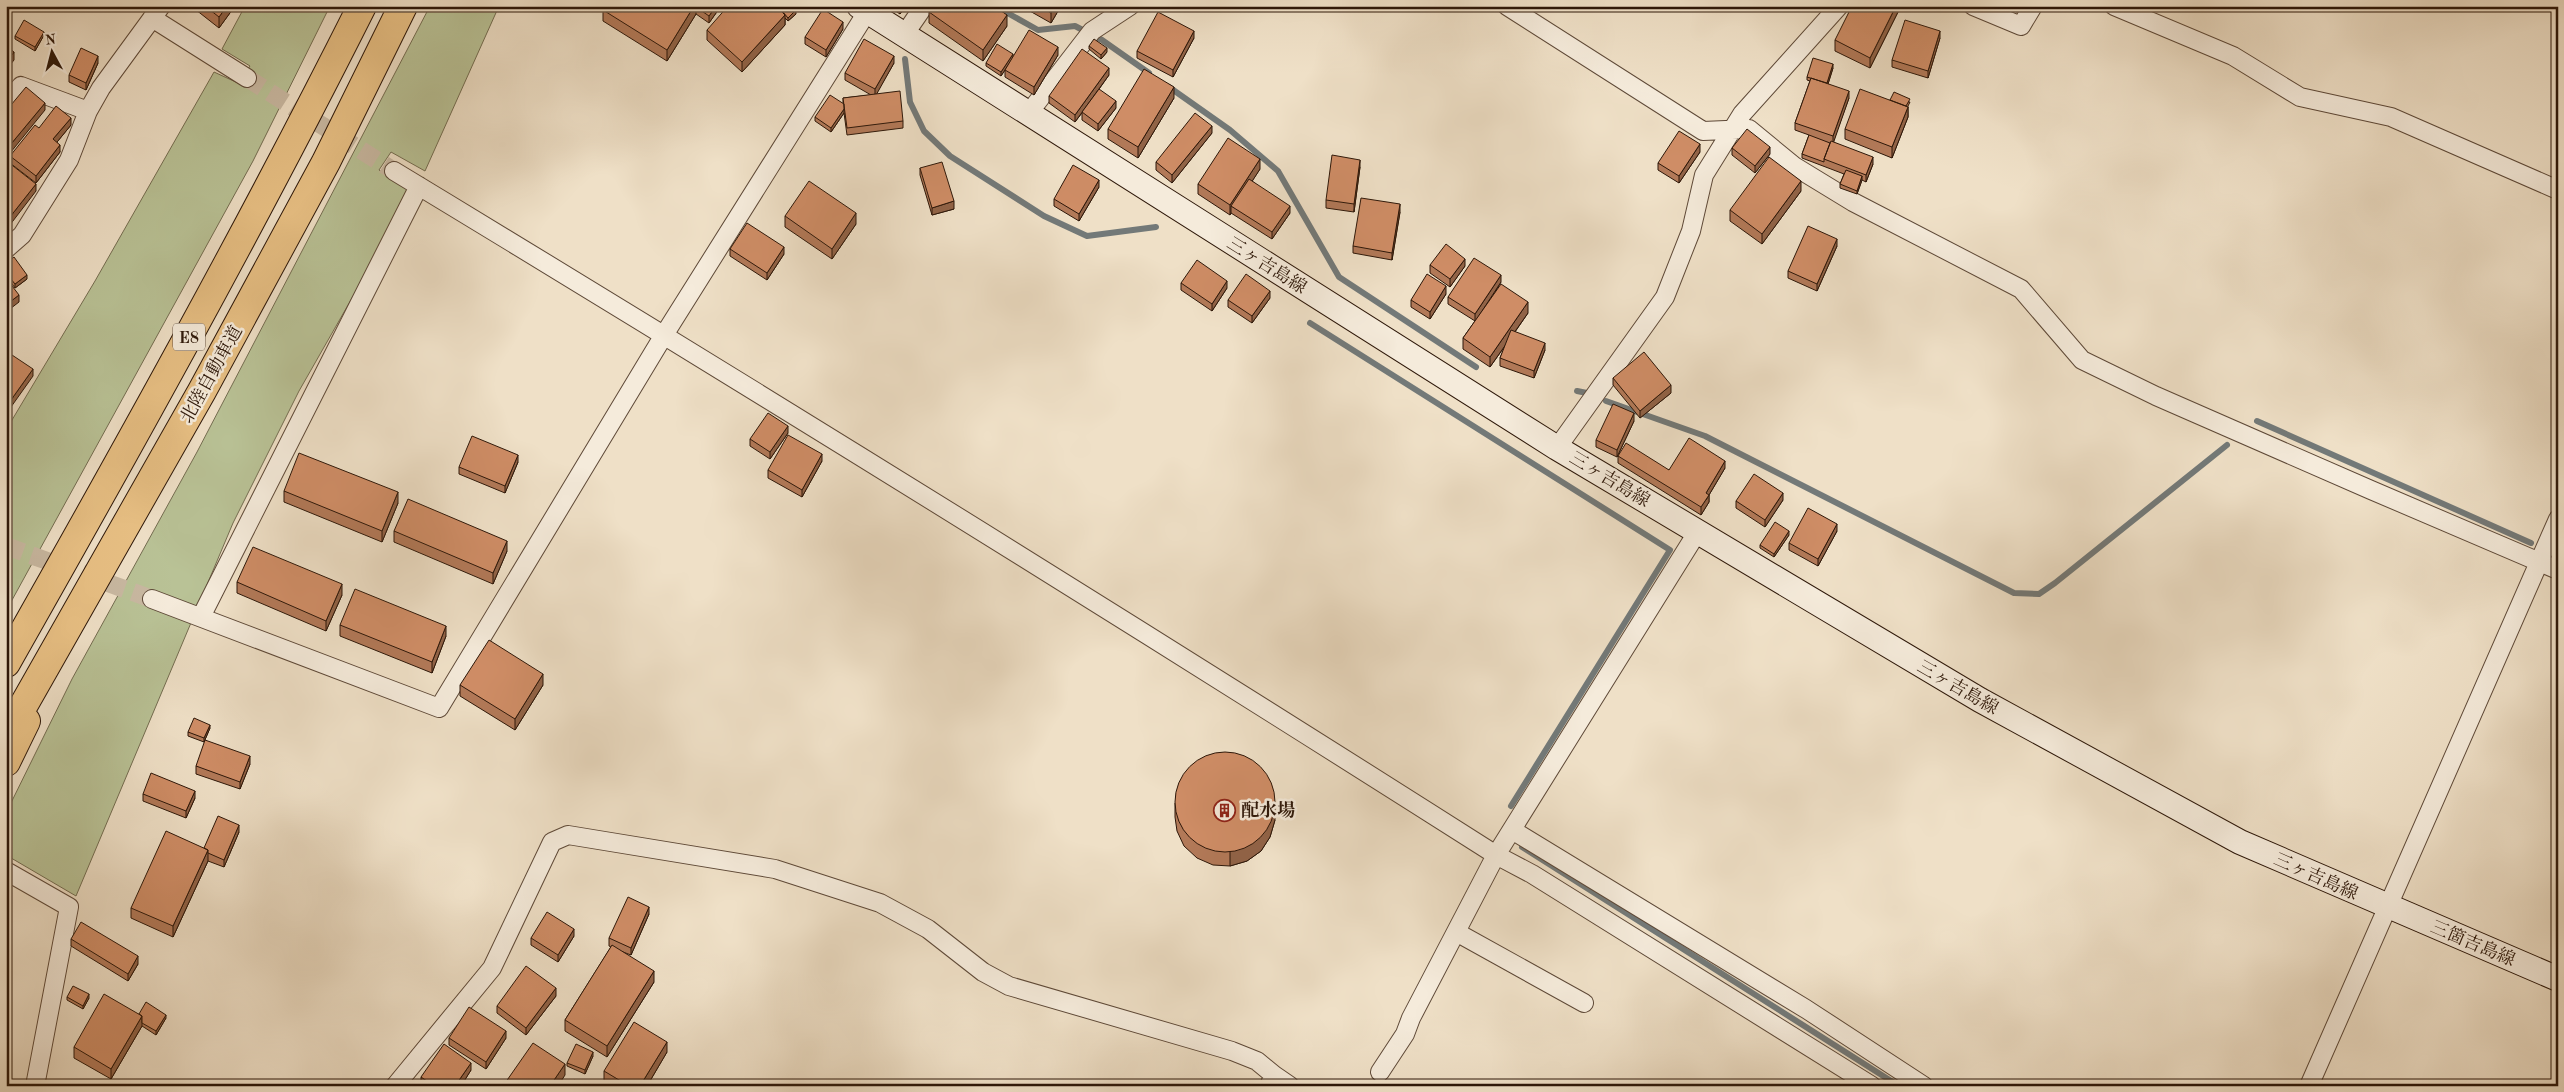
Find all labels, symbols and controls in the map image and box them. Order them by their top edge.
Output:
north arrow [28,28,78,78]
text: N [44,32,57,48]
street label: 三ヶ吉島線 [1224,233,1310,297]
street label: 北陸自動車道 [176,322,246,426]
road number: E8 [173,324,205,351]
street label: 三ヶ吉島線 [1566,447,1654,511]
street label: 三ヶ吉島線 [1914,656,2002,718]
building icon: 配水場 [1213,798,1237,822]
place label: 配水場 [1241,800,1295,820]
street label: 三ヶ吉島線 [2271,849,2361,903]
street label: 三箇吉島線 [2428,916,2518,970]

